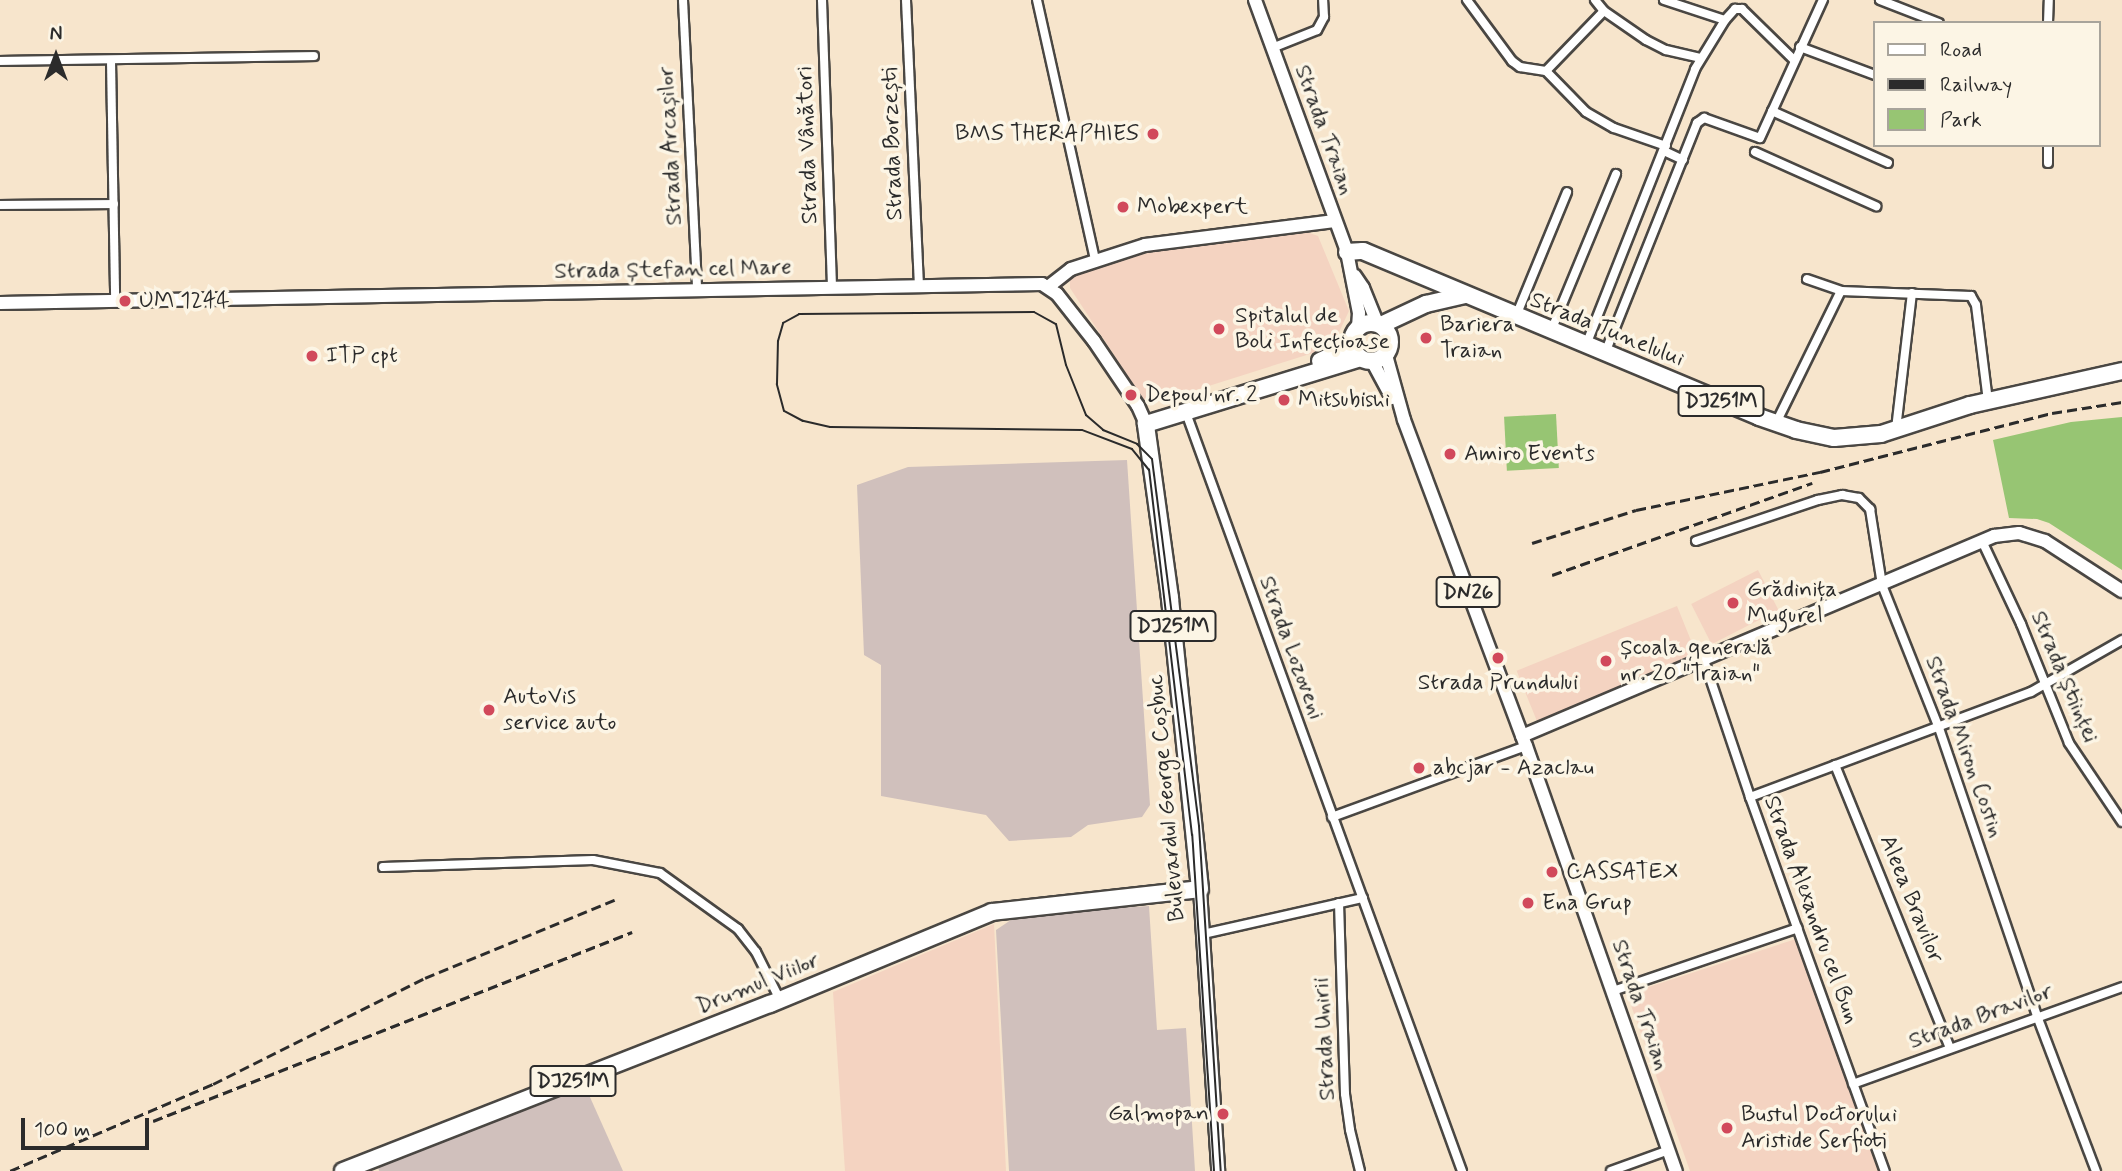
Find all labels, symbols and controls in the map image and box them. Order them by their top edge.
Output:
north arrow [21,21,91,91]
legend [1874,21,2101,147]
text: N [50,22,62,47]
text: Road [1940,36,1982,64]
street label: Strada Traian [1288,62,1360,198]
street label: Strada Vânători [791,65,825,225]
street label: Strada Arcașilor [653,66,689,226]
street label: Strada Borzești [877,67,909,221]
text: Railway [1940,71,2012,99]
text: Park [1940,106,1982,134]
place label: BMS THERAPHIES [955,120,1139,148]
marker: BMS THERAPHIES [1145,126,1161,142]
place label: Mobexpert [1137,193,1248,221]
marker: Mobexpert [1115,199,1131,215]
street label: Strada Ștefan cel Mare [553,254,793,286]
place label: UM 1244 [139,287,230,315]
street label: Strada Tunelului [1530,288,1684,372]
marker: UM 1244 [117,293,133,309]
place label: Spitalul de Boli Infecțioase [1235,302,1390,356]
place label: Bariera Traian [1440,311,1515,365]
marker: Spitalul de Boli Infecțioase [1209,319,1229,339]
marker: Bariera Traian [1418,330,1434,346]
place label: ITP cpt [326,342,401,370]
marker: ITP cpt [304,348,320,364]
place label: Depoul nr. 2 [1145,381,1257,409]
road number: DJ251M [1677,384,1765,418]
place label: Mitsubishi [1298,386,1390,414]
marker: Depoul nr. 2 [1123,387,1139,403]
marker: Mitsubishi [1276,392,1292,408]
place label: Amiro Events [1464,440,1595,468]
marker: Amiro Events [1442,446,1458,462]
street label: Strada Lozoveni [1252,571,1330,725]
road number: DN26 [1435,574,1501,610]
place label: Grădinița Mugurel [1747,576,1837,630]
marker: Grădinița Mugurel [1725,595,1741,611]
street label: Strada Științei [2024,607,2104,747]
road number: DJ251M [1129,608,1217,644]
place label: Școala generală nr. 20 "Traian" [1620,634,1774,688]
marker: Strada Prundului [1490,650,1506,666]
street label: Strada Miron Costin [1918,652,2010,842]
marker: Școala generală nr. 20 "Traian" [1598,653,1614,669]
place label: Strada Prundului [1415,669,1581,697]
street label: Bulevardul George Coșbuc [1142,673,1192,923]
place label: AutoVis service auto [503,683,616,737]
marker: AutoVis service auto [481,702,497,718]
place label: abcjar - Azaclau [1433,754,1594,782]
marker: abcjar - Azaclau [1411,760,1427,776]
street label: Strada Alexandru cel Bun [1757,792,1865,1028]
street label: Aleea Bravilor [1873,831,1949,967]
place label: CASSATEX [1566,858,1679,886]
marker: CASSATEX [1544,864,1560,880]
place label: Ena Grup [1542,889,1629,917]
marker: Ena Grup [1520,895,1536,911]
street label: Strada Traian [1605,937,1675,1073]
street label: Drumul Viilor [692,947,824,1021]
street label: Strada Unirii [1308,976,1342,1102]
street label: Strada Bravilor [1907,979,2055,1055]
road number: DJ251M [529,1064,617,1098]
place label: Galmopan [1108,1100,1209,1128]
place label: Bustul Doctorului Aristide Serfioti [1741,1101,1899,1155]
scale bar [24,1104,152,1148]
marker: Galmopan [1215,1106,1231,1122]
text: 100 m [34,1116,90,1144]
marker: Bustul Doctorului Aristide Serfioti [1719,1120,1735,1136]

